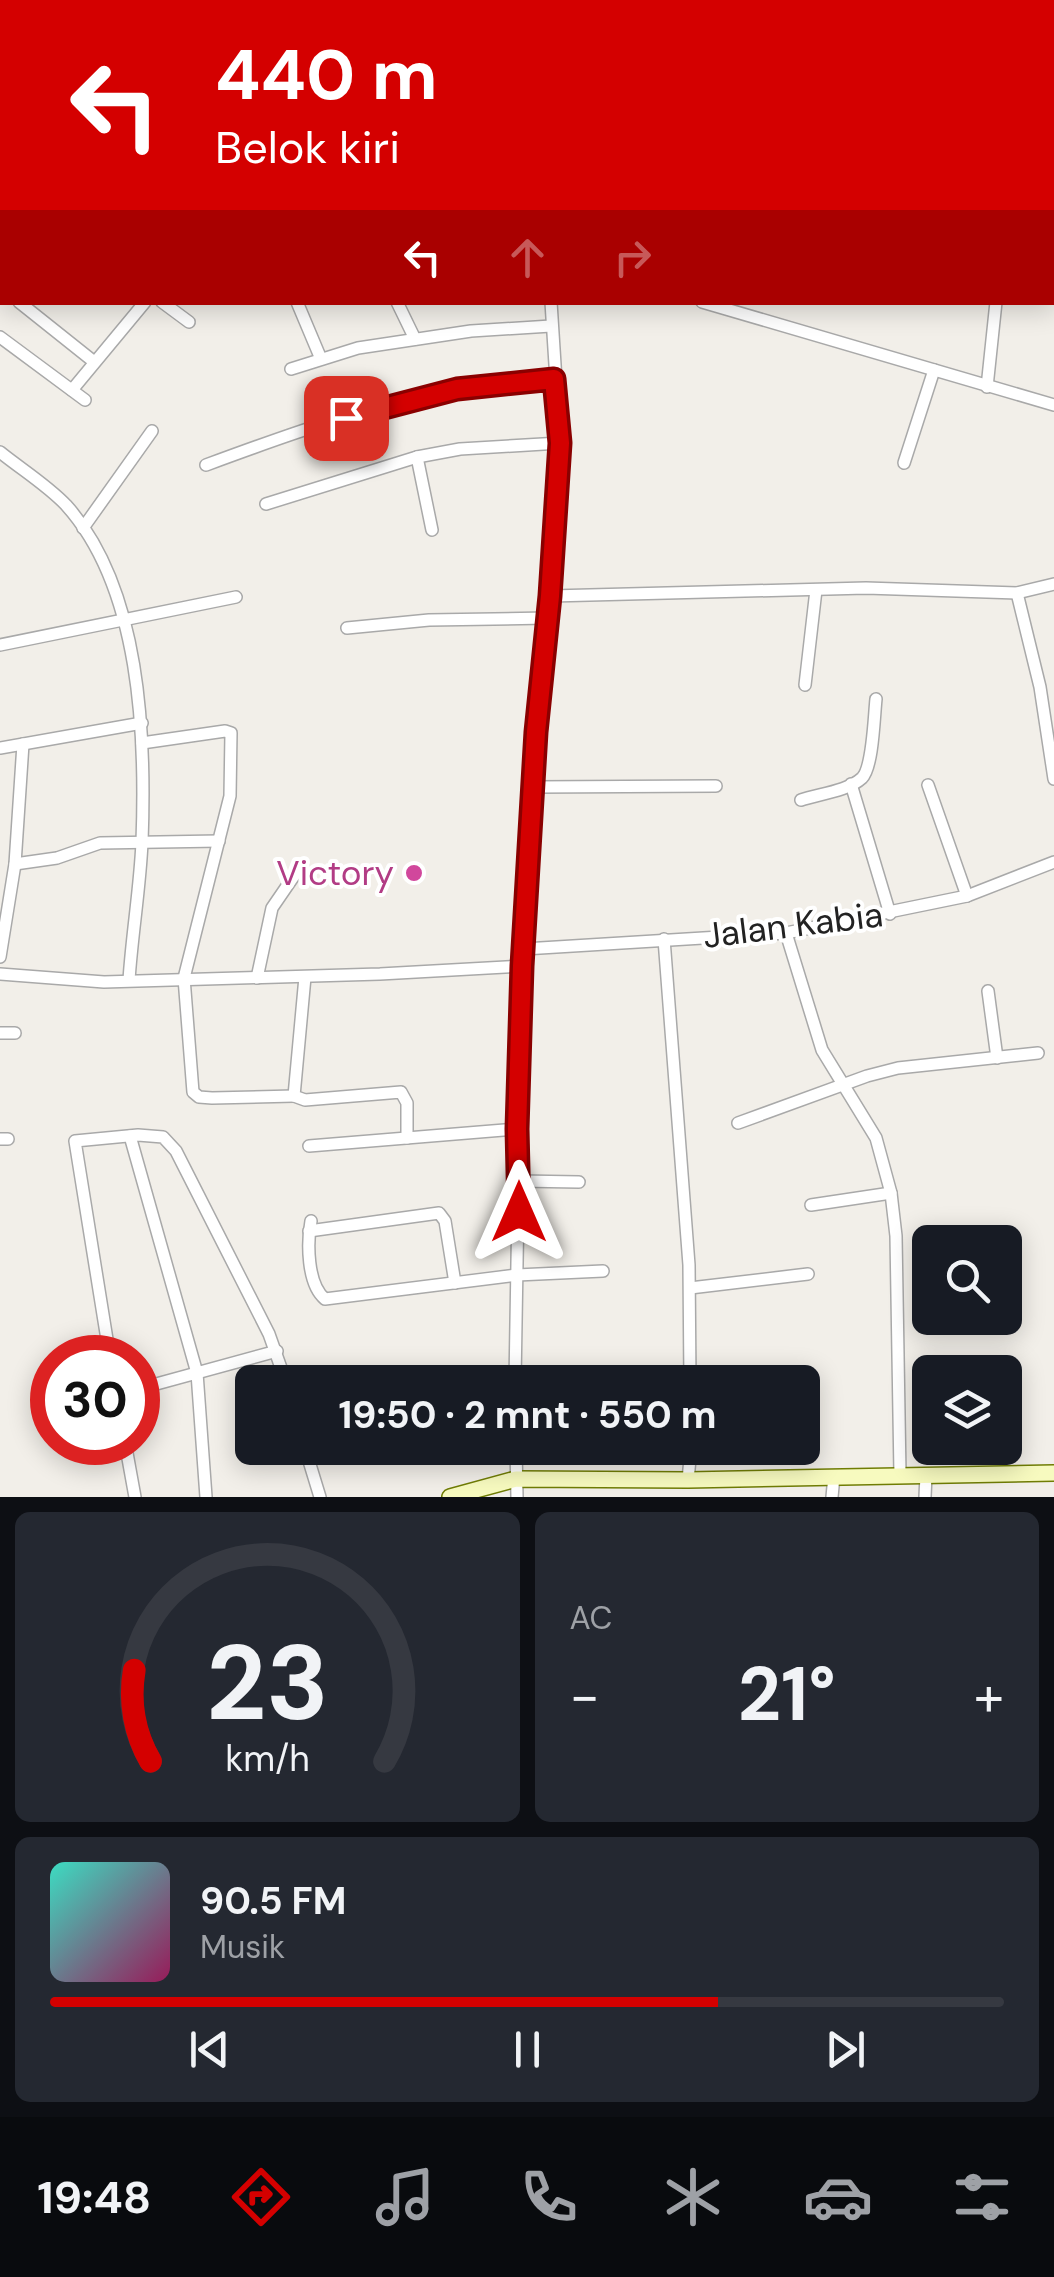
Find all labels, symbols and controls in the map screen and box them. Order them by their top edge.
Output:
text: 440 m [215,30,438,121]
icon: left [50,40,180,170]
text: Belok kiri [215,118,400,177]
icon: left [395,230,450,285]
icon: ahead [500,230,555,285]
icon: right [605,230,660,285]
pin [304,376,389,461]
icon: arrive [319,391,374,446]
place label: Victory [276,850,394,896]
marker: Victory [403,862,425,884]
street label: Jalan Kabia [700,891,886,959]
position arrow [467,1160,571,1264]
map controls [912,1225,1022,1465]
button: search [912,1225,1022,1335]
speed limit sign: 30 [30,1335,160,1465]
button: layers [912,1355,1022,1465]
text: 19:50 · 2 mnt · 550 m [338,1390,717,1440]
text: AC [570,1597,612,1639]
text: 23 [206,1616,329,1751]
text: 21° [738,1646,836,1743]
text: − [570,1660,600,1732]
text: + [974,1660,1004,1732]
text: km/h [225,1736,309,1782]
text: 90.5 FM [200,1876,346,1926]
text: Musik [200,1926,285,1968]
icon: previous [182,2022,237,2077]
icon: pause [500,2022,555,2077]
icon: next [818,2022,873,2077]
icon: directions [226,2162,296,2232]
icon: music [370,2162,440,2232]
icon: phone [514,2162,584,2232]
icon: climate [658,2162,728,2232]
icon: car [803,2162,873,2232]
icon: filters [947,2162,1017,2232]
text: 19:48 [37,2168,151,2227]

